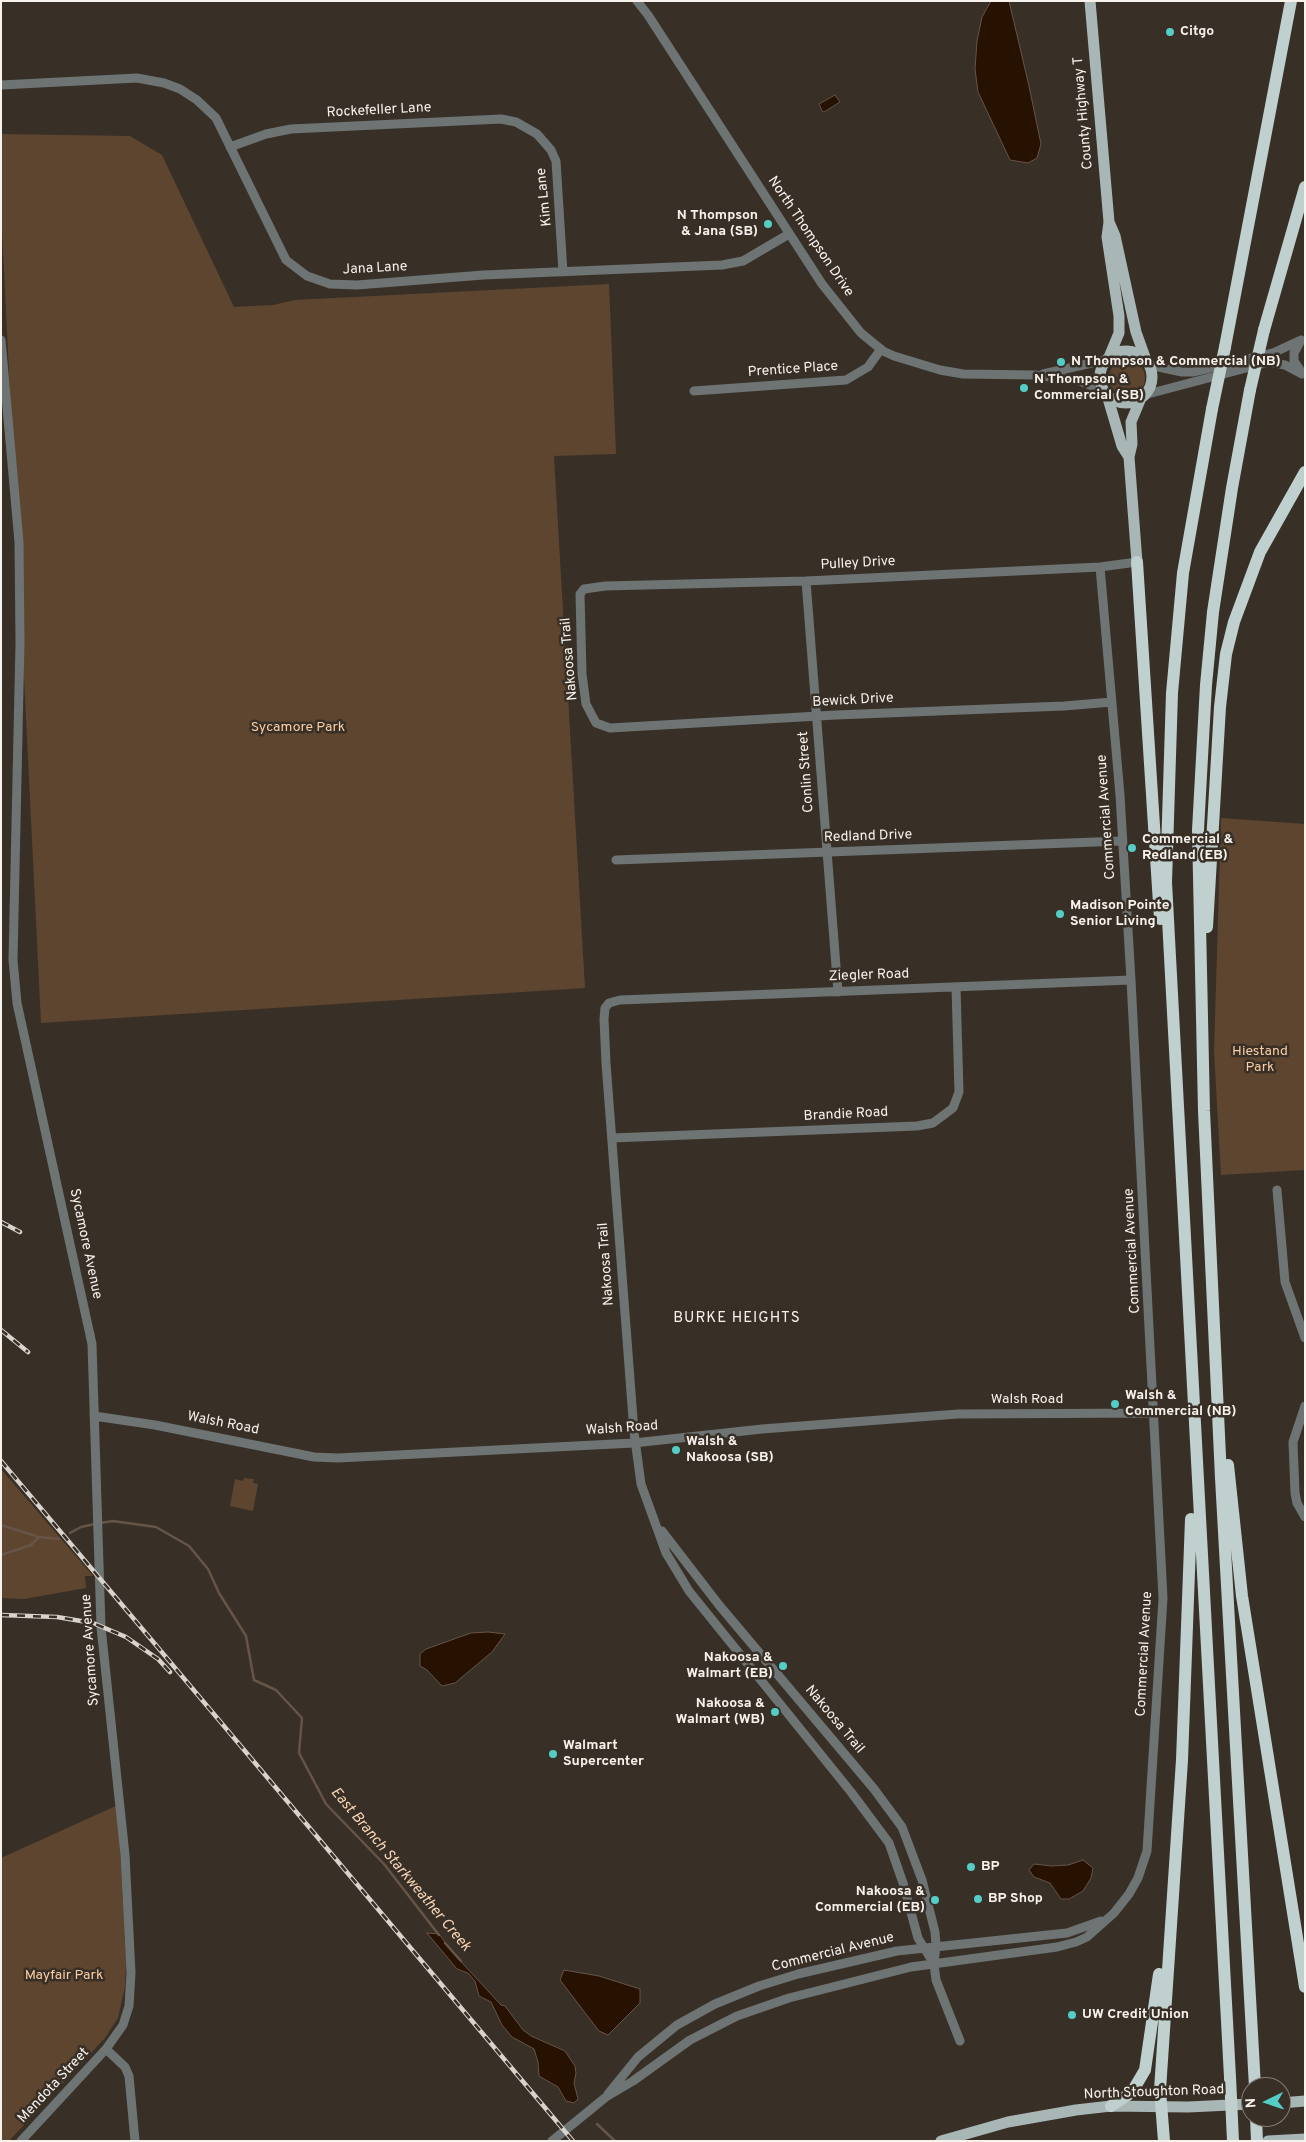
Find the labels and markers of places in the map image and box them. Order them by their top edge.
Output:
place label: Citgo [1180,24,1214,40]
marker: Citgo [1164,26,1176,38]
place label: N Thompson & Jana (SB) [677,208,758,240]
marker: N Thompson & Jana (SB) [762,218,774,230]
place label: N Thompson & Commercial (NB) [1071,354,1281,370]
marker: N Thompson & Commercial (NB) [1055,356,1067,368]
place label: N Thompson & Commercial (SB) [1034,372,1144,404]
marker: N Thompson & Commercial (SB) [1018,382,1030,394]
place label: Commercial & Redland (EB) [1142,832,1234,864]
marker: Commercial & Redland (EB) [1126,842,1138,854]
place label: Madison Pointe Senior Living [1070,898,1170,930]
marker: Madison Pointe Senior Living [1054,908,1066,920]
place label: Walsh & Commercial (NB) [1125,1388,1236,1420]
marker: Walsh & Commercial (NB) [1109,1398,1121,1410]
place label: Walsh & Nakoosa (SB) [686,1434,774,1466]
marker: Walsh & Nakoosa (SB) [670,1444,682,1456]
place label: Nakoosa & Walmart (EB) [686,1650,773,1682]
marker: Nakoosa & Walmart (EB) [777,1660,789,1672]
place label: Nakoosa & Walmart (WB) [676,1696,765,1728]
marker: Nakoosa & Walmart (WB) [769,1706,781,1718]
place label: Walmart Supercenter [563,1738,644,1770]
marker: Walmart Supercenter [547,1748,559,1760]
place label: BP [981,1859,1000,1875]
marker: BP [965,1861,977,1873]
place label: Nakoosa & Commercial (EB) [815,1884,925,1916]
place label: BP Shop [988,1891,1043,1907]
marker: BP Shop [972,1893,984,1905]
marker: Nakoosa & Commercial (EB) [929,1894,941,1906]
place label: UW Credit Union [1082,2007,1189,2023]
marker: UW Credit Union [1066,2009,1078,2021]

